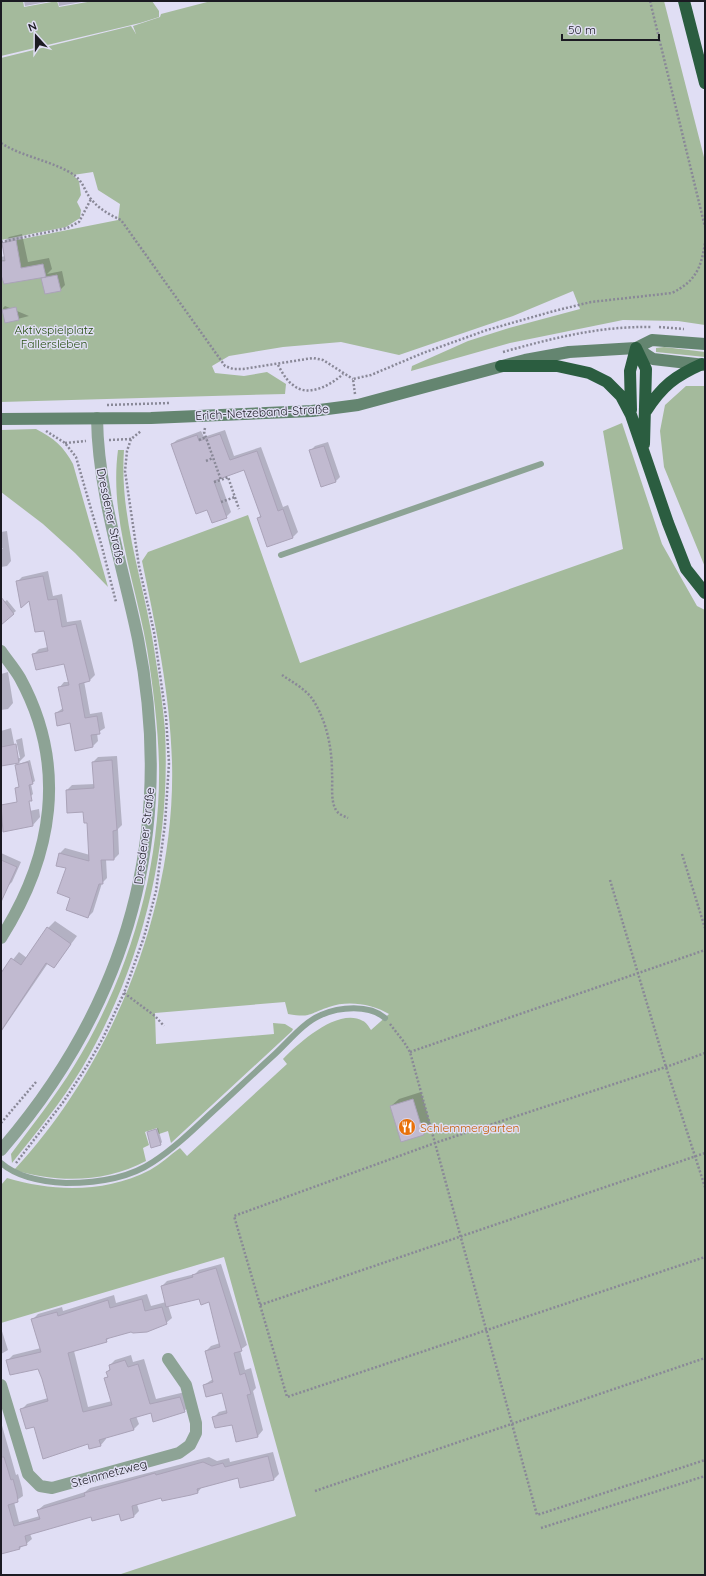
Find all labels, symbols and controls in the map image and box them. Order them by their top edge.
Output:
north arrow [16,16,56,56]
scale bar [562,16,659,42]
text: N [26,19,39,35]
text: 50 m [568,22,596,37]
park label: Aktivspielplatz Fallersleben [14,322,94,351]
street label: Erich-Netzeband-Straße [195,401,329,423]
street label: Dresdener Straße [94,467,129,566]
street label: Dresdener Straße [131,786,157,885]
restaurant icon: Schlemmergarten [397,1117,417,1137]
place label: Schlemmergarten [420,1120,519,1135]
street label: Steinmetzweg [69,1456,149,1490]

